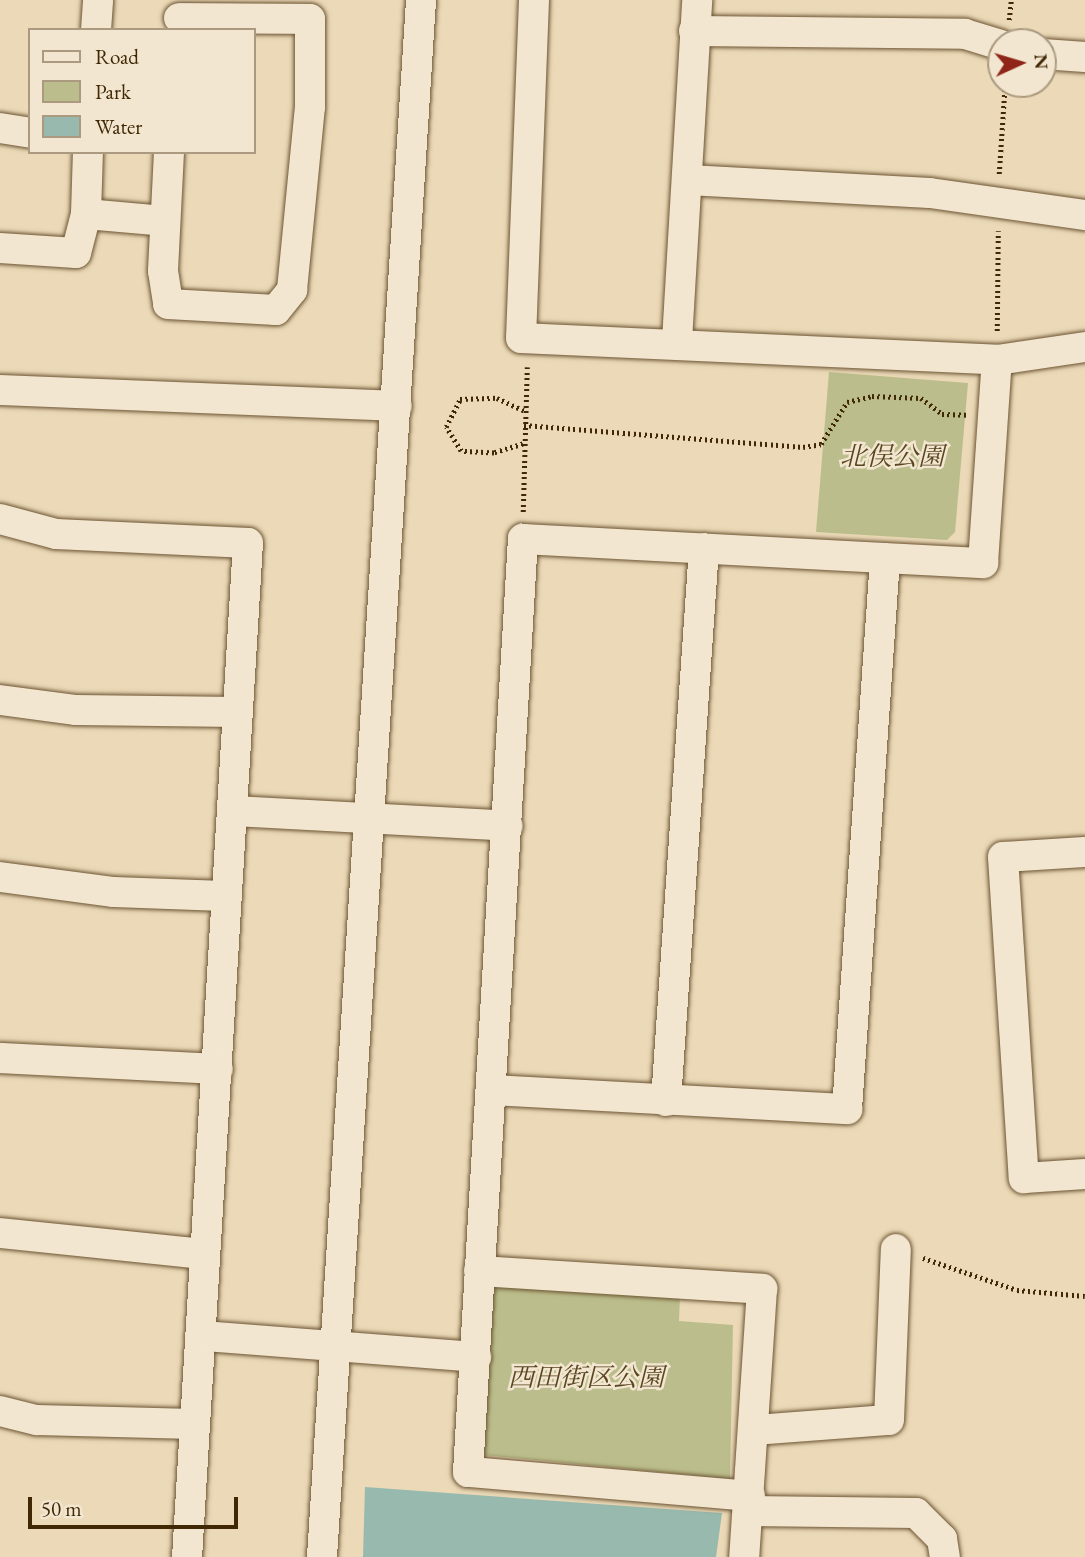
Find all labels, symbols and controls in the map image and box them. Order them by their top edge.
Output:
legend [28,28,256,154]
north arrow [987,28,1057,98]
text: Road [95,43,139,70]
text: N [1028,53,1054,70]
text: Park [95,78,131,105]
text: Water [95,113,142,140]
park label: 北俣公園 [840,441,944,473]
park label: 西田街区公園 [508,1362,664,1394]
scale bar [32,1484,242,1528]
text: 50 m [41,1495,82,1522]

